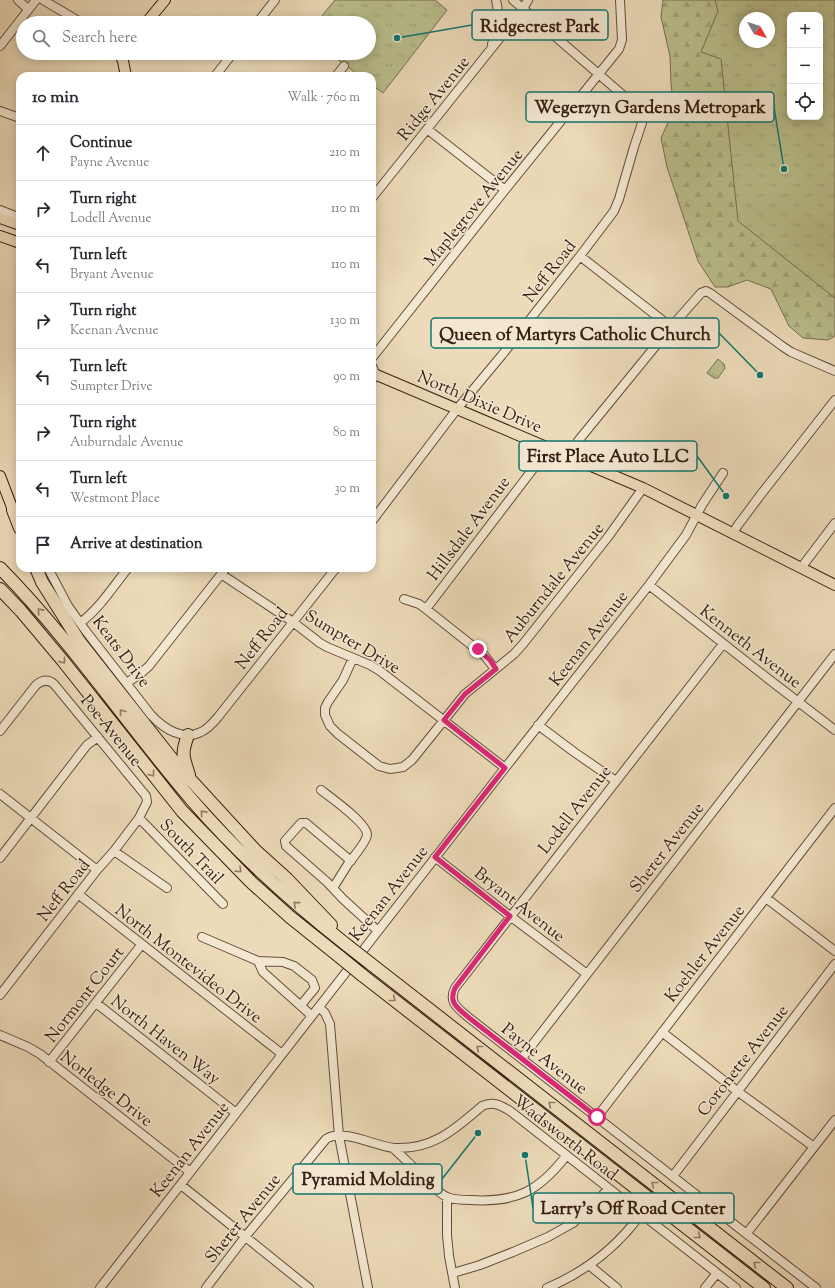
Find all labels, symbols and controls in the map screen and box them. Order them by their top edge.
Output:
callout: Ridgecrest Park [472,10,608,40]
north arrow [739,12,775,48]
map controls [787,12,823,120]
button: + [787,12,823,48]
text: Ridgecrest Park [480,15,600,41]
search box [16,16,376,60]
icon: search [30,27,52,49]
text: Search here [62,28,137,49]
button: − [787,48,823,84]
street label: Ridge Avenue [393,52,476,147]
button: locate [787,84,823,120]
text: 10 min [32,86,79,110]
text: Walk · 760 m [287,89,360,107]
callout: Wegerzyn Gardens Metropark [526,92,774,122]
text: Wegerzyn Gardens Metropark [534,96,766,122]
text: Continue [70,133,132,154]
icon: ahead [32,142,54,164]
text: 210 m [329,144,360,162]
street label: Maplegrove Avenue [419,144,530,272]
text: Payne Avenue [70,154,149,172]
text: Turn right [70,189,136,210]
icon: right [32,198,54,220]
text: 110 m [331,200,360,218]
text: Lodell Avenue [70,210,152,228]
street label: Neff Road [519,236,583,309]
text: Turn left [70,245,127,266]
icon: left [32,254,54,276]
text: 110 m [331,256,360,274]
text: Bryant Avenue [70,266,154,284]
text: Turn right [70,301,136,322]
icon: right [32,310,54,332]
text: 130 m [330,312,360,330]
callout: Queen of Martyrs Catholic Church [431,318,719,348]
text: Keenan Avenue [70,322,159,340]
text: Queen of Martyrs Catholic Church [439,323,711,349]
text: Turn left [70,357,127,378]
icon: left [32,366,54,388]
street label: North Dixie Drive [413,366,545,440]
text: 90 m [333,368,360,386]
text: Sumpter Drive [70,378,152,396]
text: Turn right [70,413,136,434]
icon: right [32,422,54,444]
text: 80 m [333,424,360,442]
text: Auburndale Avenue [70,434,184,452]
callout: First Place Auto LLC [519,441,697,471]
text: First Place Auto LLC [527,445,689,471]
text: Turn left [70,469,127,490]
street label: Hillsdale Avenue [422,472,517,586]
icon: left [32,478,54,500]
text: 30 m [334,480,360,498]
text: Westmont Place [70,490,160,508]
street label: Auburndale Avenue [498,518,611,649]
icon: arrive [32,534,54,556]
text: Arrive at destination [70,534,203,555]
street label: Keenan Avenue [544,586,635,692]
street label: Kenneth Avenue [694,600,806,695]
street label: Neff Road [231,603,295,676]
street label: Sumpter Drive [300,605,404,681]
one-way arrow [37,608,45,616]
street label: Keats Drive [85,611,155,693]
route end [469,640,487,658]
one-way arrow [58,656,65,663]
street label: Poe Avenue [74,690,147,772]
one-way arrow [119,709,126,716]
street label: Lodell Avenue [533,761,618,860]
one-way arrow [147,769,154,776]
street label: Sherer Avenue [625,798,711,899]
one-way arrow [201,810,208,818]
street label: South Trail [153,814,228,891]
street label: Keenan Avenue [344,841,435,947]
street label: Neff Road [33,855,97,928]
street label: Bryant Avenue [468,862,569,949]
one-way arrow [234,865,242,873]
street label: North Montevideo Drive [109,899,267,1030]
street label: Koehler Avenue [660,900,751,1008]
one-way arrow [294,901,301,908]
street label: Normont Court [40,942,131,1048]
street label: North Haven Way [105,990,225,1091]
one-way arrow [389,994,396,1001]
street label: Coronette Avenue [692,1000,795,1122]
street label: Payne Avenue [496,1018,592,1101]
one-way arrow [476,1045,483,1052]
street label: Norledge Drive [54,1046,157,1133]
street label: Wadsworth Road [507,1090,623,1187]
street label: Keenan Avenue [145,1097,236,1203]
one-way arrow [549,1102,556,1109]
route start [588,1108,606,1126]
callout: Pyramid Molding [293,1164,442,1194]
text: Pyramid Molding [301,1168,435,1194]
street label: Sherer Avenue [200,1169,287,1269]
one-way arrow [651,1182,658,1189]
callout: Larry's Off Road Center [533,1193,734,1223]
text: Larry's Off Road Center [540,1197,726,1223]
one-way arrow [693,1231,700,1238]
one-way arrow [754,1262,761,1269]

